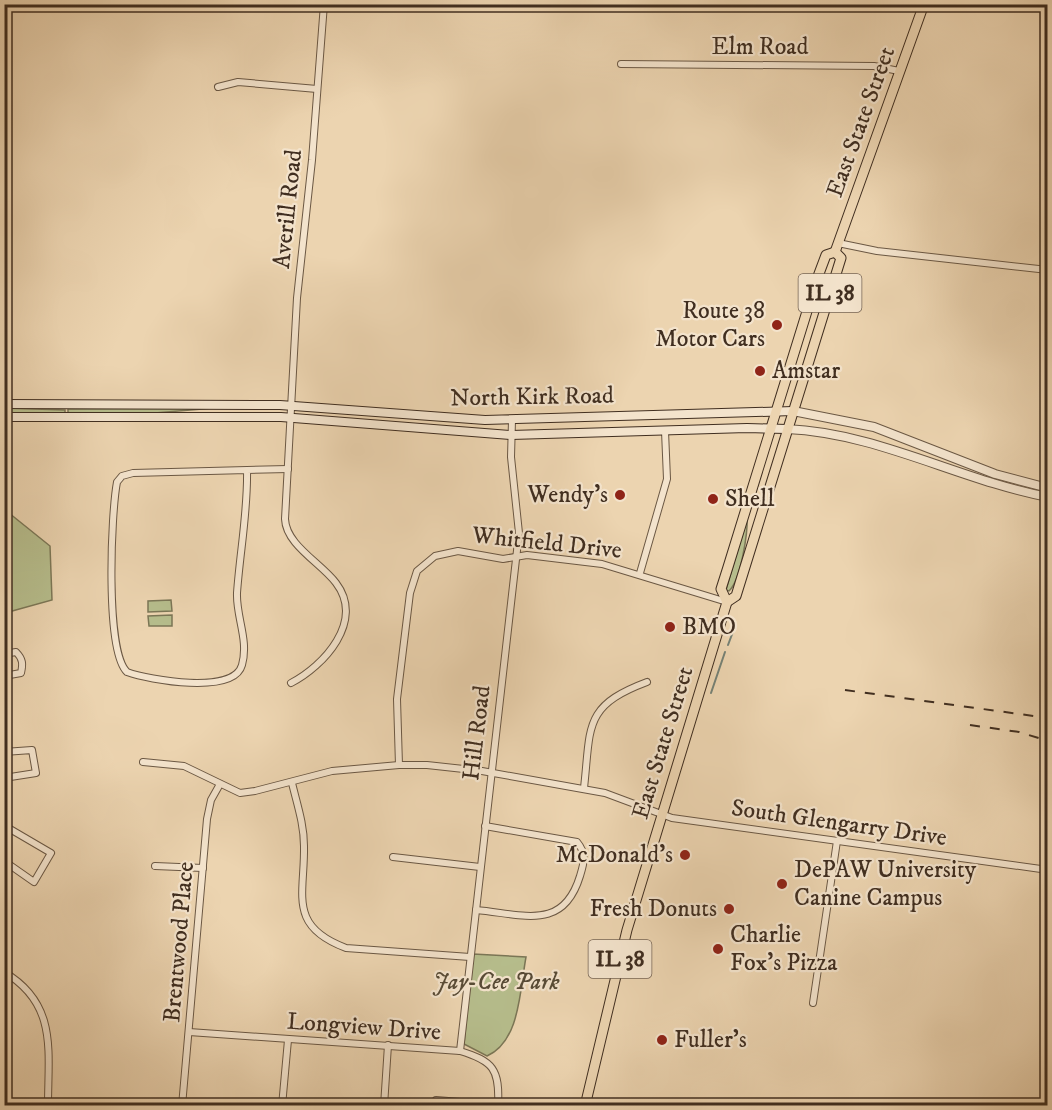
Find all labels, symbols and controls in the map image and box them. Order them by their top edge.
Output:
street label: Elm Road [711,32,809,62]
street label: East State Street [820,42,902,201]
street label: Averill Road [267,148,309,270]
road number: IL 38 [798,274,862,312]
place label: Route 38 Motor Cars [655,296,765,354]
marker: Route 38 Motor Cars [770,318,784,332]
place label: Amstar [772,356,840,386]
marker: Amstar [753,364,767,378]
street label: North Kirk Road [450,381,614,413]
place label: Wendy's [526,480,608,510]
place label: Shell [725,484,775,514]
marker: Wendy's [613,488,627,502]
marker: Shell [706,492,720,506]
street label: Whitfield Drive [470,520,623,566]
place label: BMO [682,612,736,642]
marker: BMO [663,620,677,634]
street label: East State Street [626,663,701,823]
street label: Hill Road [456,684,498,782]
street label: South Glengarry Drive [729,793,949,853]
place label: McDonald's [556,840,673,870]
marker: McDonald's [678,848,692,862]
place label: DePAW University Canine Campus [794,855,977,913]
street label: Brentwood Place [157,860,201,1024]
marker: DePAW University Canine Campus [775,877,789,891]
place label: Fresh Donuts [590,894,717,924]
marker: Fresh Donuts [722,902,736,916]
place label: Charlie Fox's Pizza [730,920,838,978]
road number: IL 38 [588,940,652,978]
marker: Charlie Fox's Pizza [711,942,725,956]
park label: Jay-Cee Park [433,967,560,997]
street label: Longview Drive [286,1007,442,1047]
place label: Fuller's [674,1025,747,1055]
marker: Fuller's [655,1033,669,1047]

